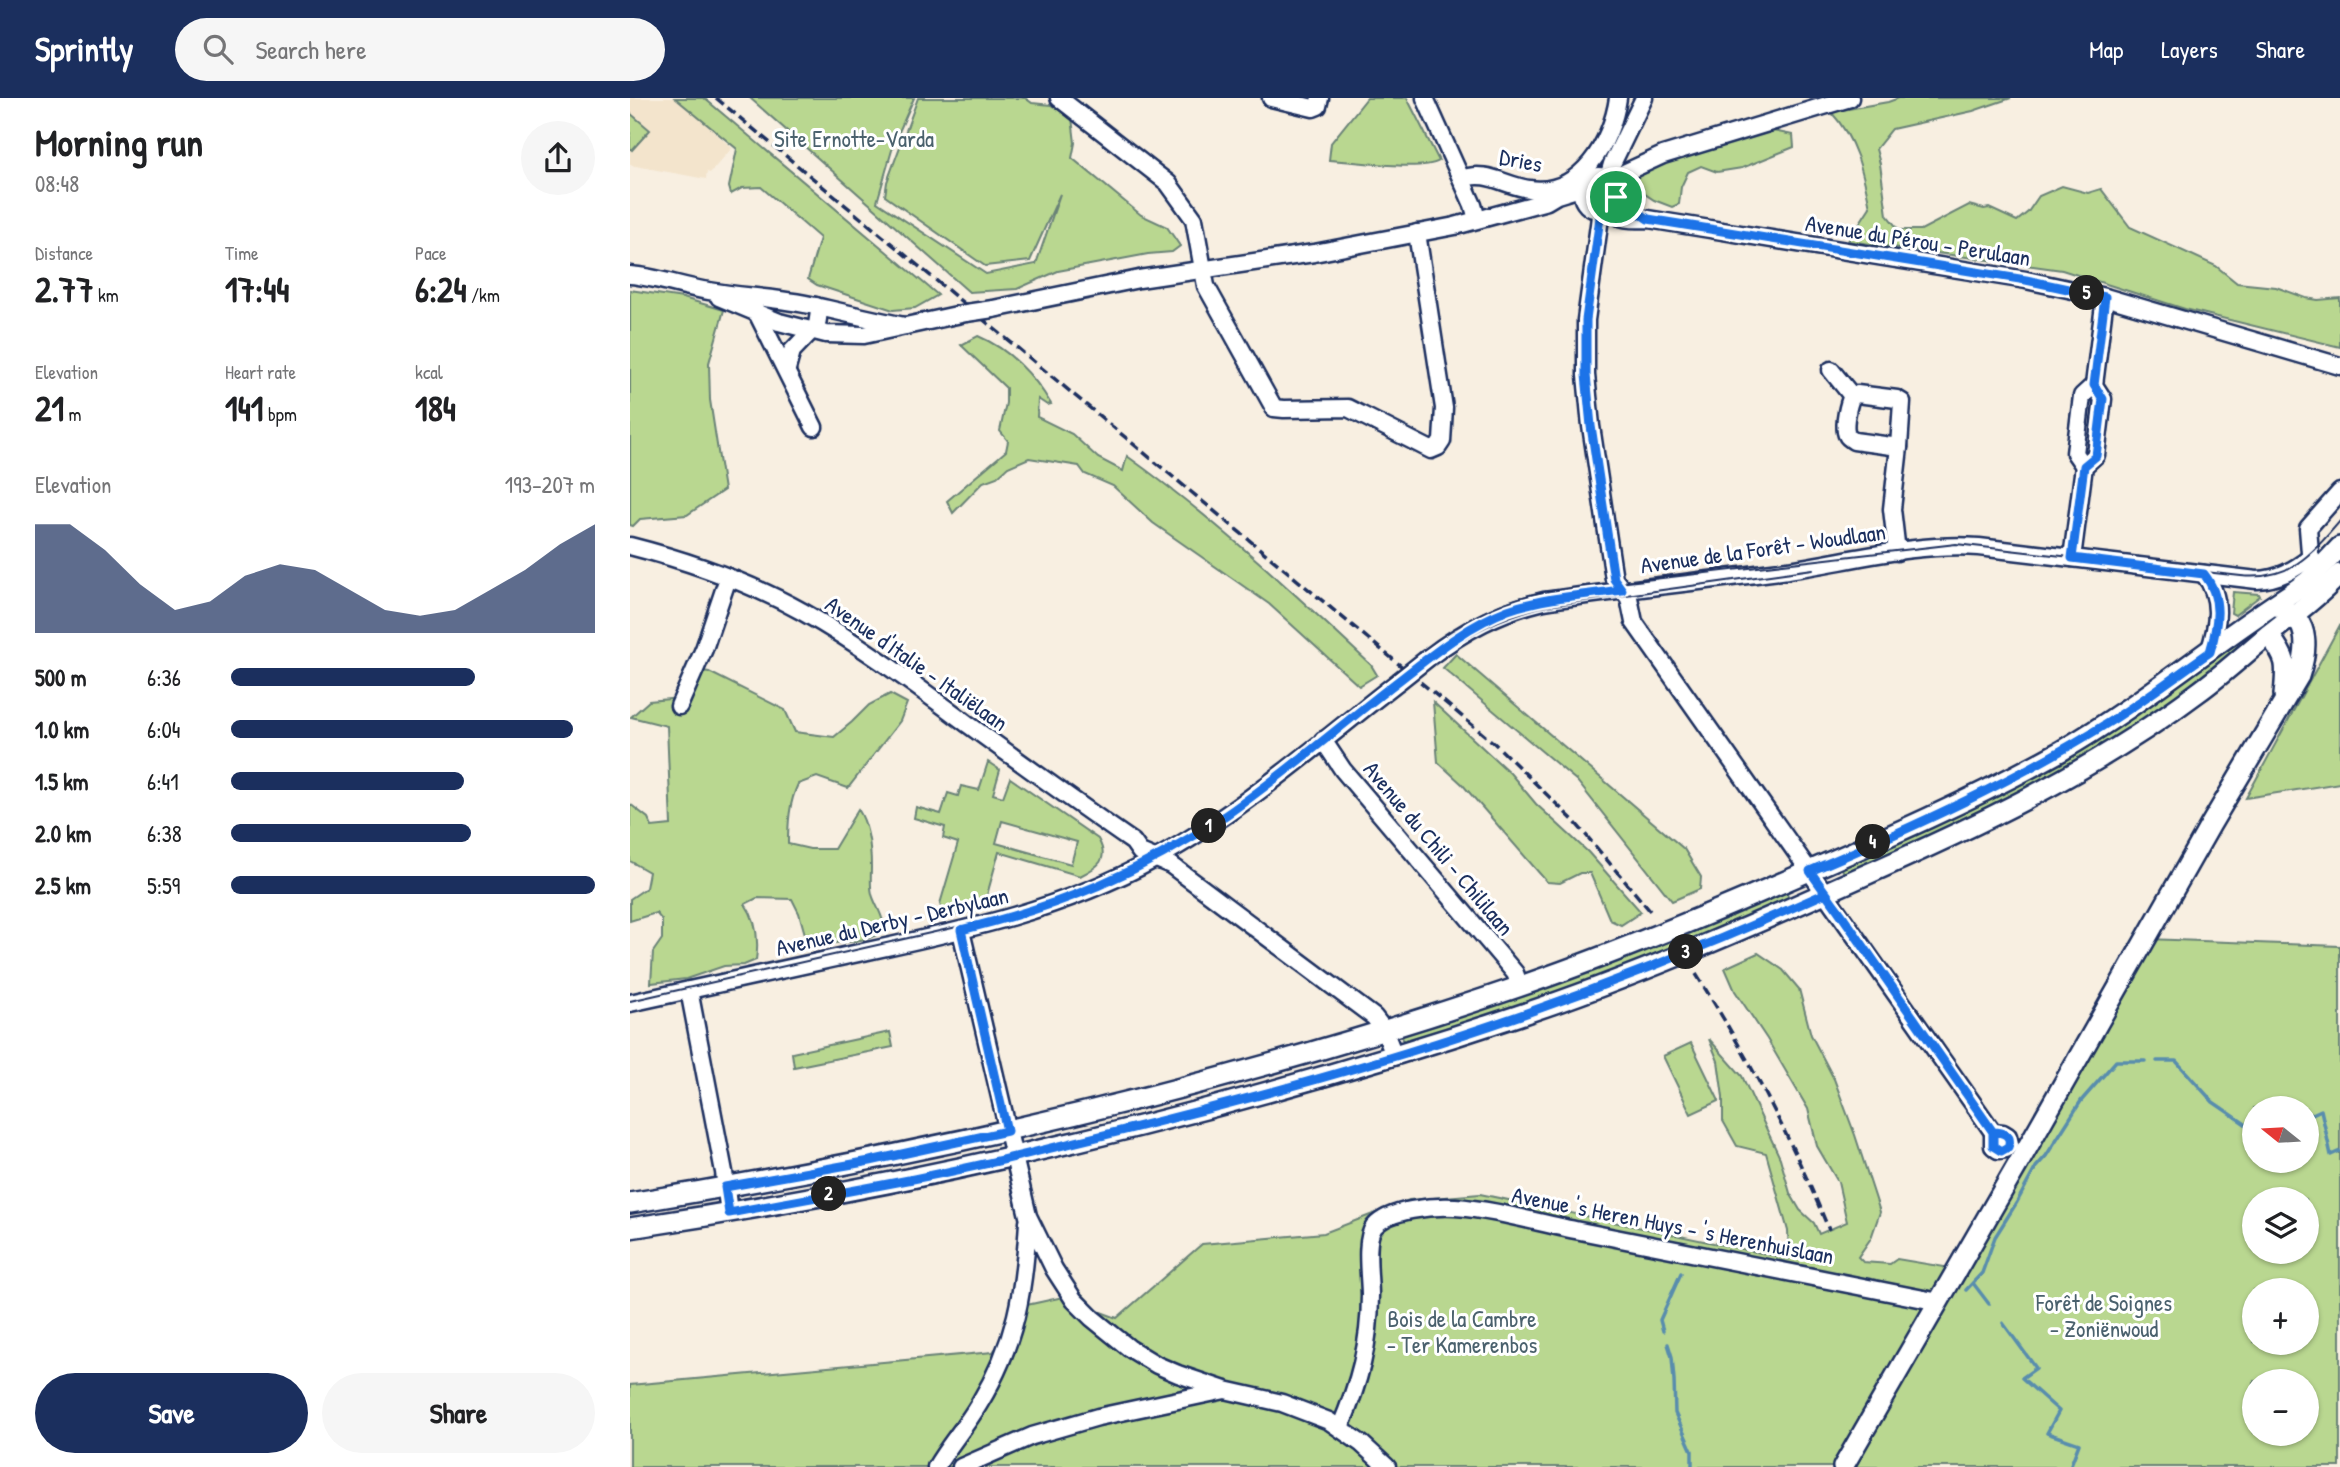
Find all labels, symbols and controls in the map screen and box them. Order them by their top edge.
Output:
search box [175,18,665,81]
text: Sprintly [35,27,133,71]
icon: search [199,30,237,68]
text: Search here [255,32,366,67]
text: Map [2089,33,2123,65]
text: Layers [2161,33,2218,65]
text: Share [2256,33,2305,65]
text: Morning run [35,116,203,168]
button: share [521,121,595,195]
park label: Site Ernotte-Varda [774,123,934,154]
street label: Dries [1497,141,1545,179]
pin [1586,167,1646,227]
text: 08:48 [35,168,79,199]
icon: arrive [1597,178,1635,216]
street label: Avenue du Pérou - Perulaan [1803,207,2033,273]
text: Distance [35,240,93,266]
text: Time [225,240,259,266]
text: Pace [415,240,447,266]
text: 2.77 [35,266,94,313]
text: 17:44 [225,266,289,313]
text: 6:24 [415,266,467,313]
pin: 5 [2070,276,2104,310]
text: 5 [2082,279,2091,305]
text: km [94,282,119,308]
text: /km [467,282,500,308]
text: Elevation [35,359,98,385]
text: Heart rate [225,359,296,385]
text: kcal [415,359,443,385]
text: 21 [35,385,64,432]
text: 141 [225,385,264,432]
text: 184 [415,385,456,432]
text: m [64,401,81,427]
text: bpm [264,401,297,427]
text: Elevation [35,469,111,500]
text: 193–207 m [505,469,595,500]
street label: Avenue de la Forêt - Woudlaan [1638,515,1888,581]
street label: Avenue d'Italie - Italiëlaan [820,588,1014,738]
text: 500 m [35,662,86,693]
text: 6:36 [147,662,181,693]
text: 1.0 km [35,714,89,745]
text: 6:04 [147,714,180,745]
street label: Avenue du Chili - Chililaan [1357,754,1521,942]
text: 1.5 km [35,766,88,797]
text: 6:41 [147,766,179,797]
pin: 1 [1192,808,1226,844]
text: 1 [1205,812,1212,838]
text: 2.0 km [35,818,91,849]
text: 6:38 [147,818,182,849]
pin: 4 [1856,824,1890,860]
text: 4 [1869,828,1876,854]
text: 2.5 km [35,870,91,901]
text: 5:59 [147,870,180,901]
street label: Avenue du Derby - Derbylaan [773,879,1011,963]
pin: 3 [1668,934,1704,970]
text: 3 [1681,938,1690,964]
north arrow [2242,1096,2319,1172]
map controls [2242,1096,2319,1446]
pin: 2 [812,1176,846,1212]
street label: Avenue 's Heren Huys - 's Herenhuislaan [1509,1179,1837,1271]
text: 2 [824,1180,833,1206]
button: layers [2242,1187,2319,1264]
button: + [2242,1278,2319,1355]
park label: Forêt de Soignes - Zoniënwoud [2035,1287,2172,1344]
park label: Bois de la Cambre - Ter Kamerenbos [1387,1303,1537,1360]
button: − [2242,1369,2319,1446]
button: Save [35,1373,308,1453]
button: Share [322,1373,595,1453]

